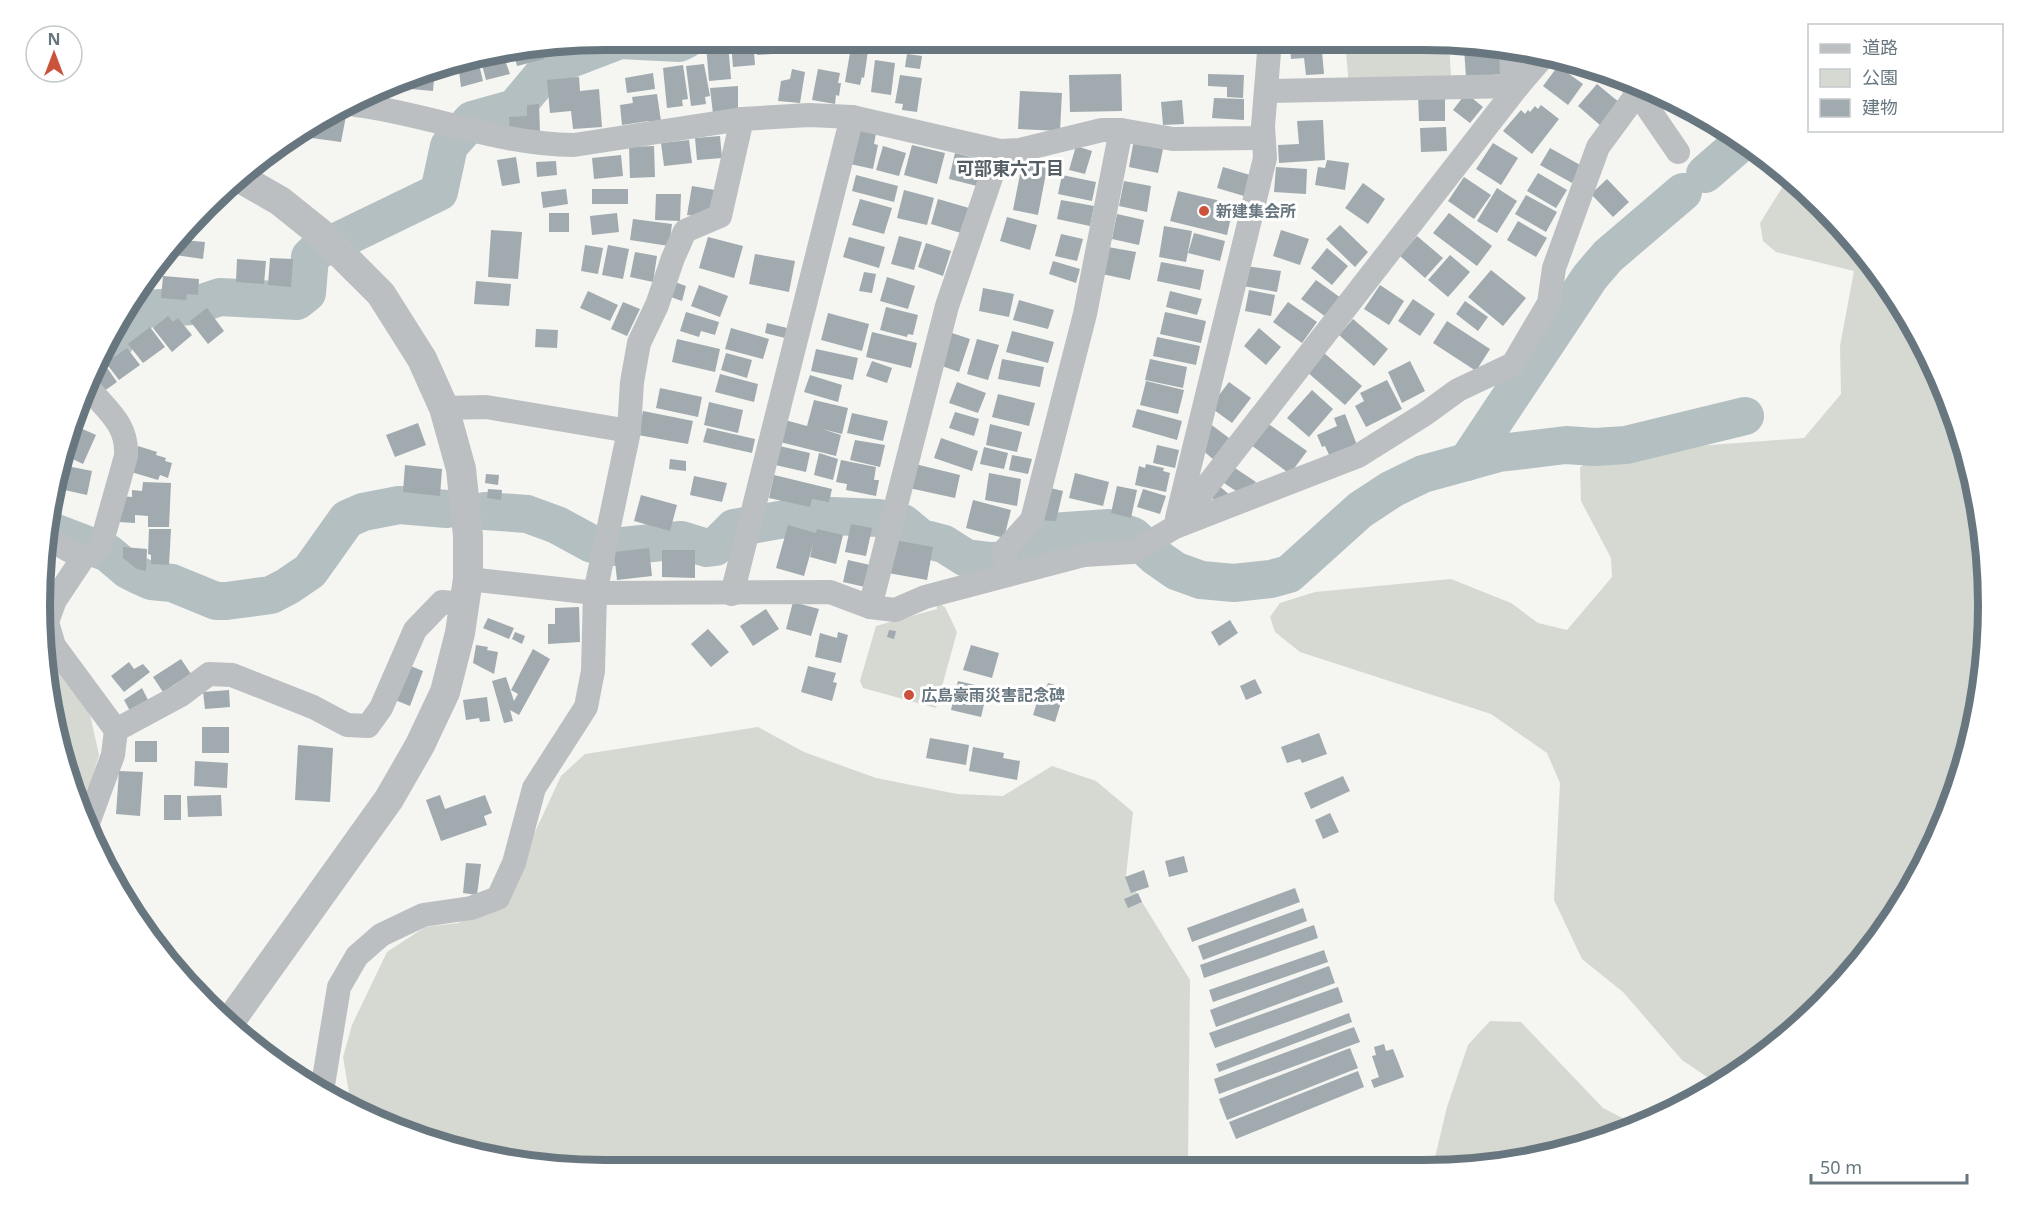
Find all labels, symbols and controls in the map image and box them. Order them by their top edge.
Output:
north arrow [24,24,84,84]
legend [1808,24,2003,132]
text: N [47,28,61,50]
text: 道路 [1862,35,1898,59]
text: 公園 [1862,65,1898,89]
text: 建物 [1862,95,1898,119]
district label: 可部東六丁目 [956,156,1064,180]
place label: 新建集会所 [1216,200,1296,222]
marker: 新建集会所 [1197,204,1211,218]
place label: 広島豪雨災害記念碑 [921,684,1065,706]
marker: 広島豪雨災害記念碑 [902,688,916,702]
scale bar [1811,1147,1967,1185]
text: 50 m [1820,1155,1862,1179]

